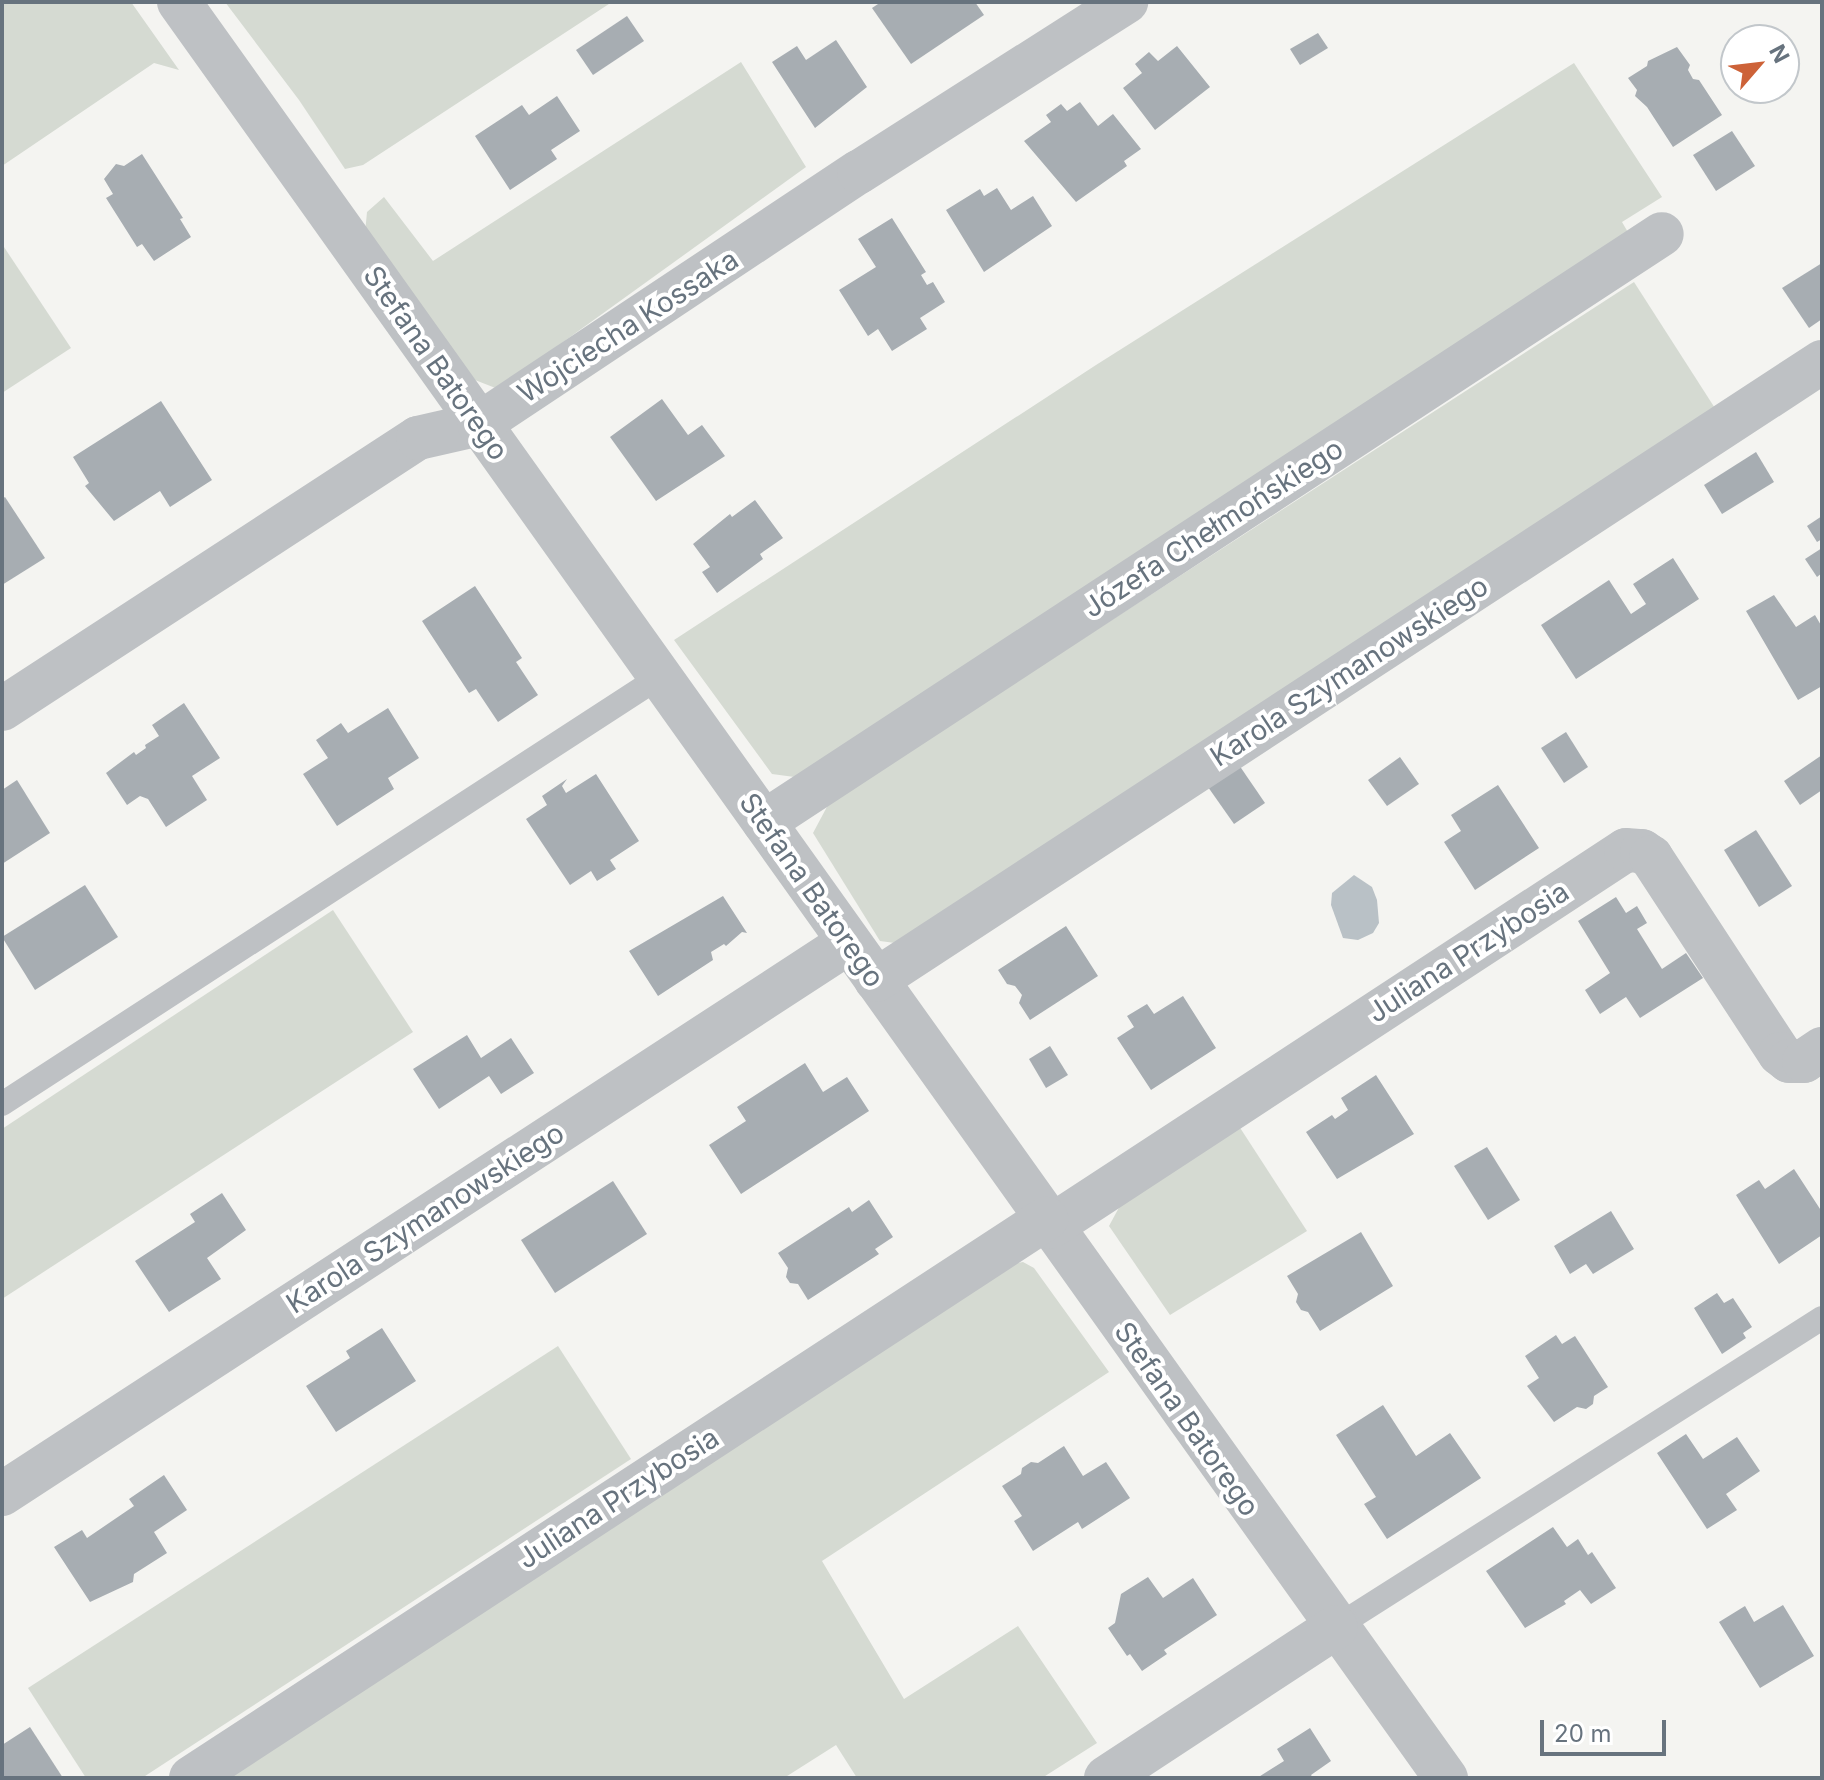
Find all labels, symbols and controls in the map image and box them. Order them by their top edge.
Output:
north arrow [1720,24,1800,104]
text: N [1764,40,1795,67]
street label: Wojciecha Kossaka [512,242,744,410]
street label: Stefana Batorego [357,260,515,466]
street label: Józefa Chełmońskiego [1077,432,1349,624]
street label: Karola Szymanowskiego [1204,569,1494,773]
street label: Stefana Batorego [733,787,891,993]
street label: Juliana Przybosia [1361,874,1575,1030]
street label: Karola Szymanowskiego [280,1116,570,1320]
street label: Stefana Batorego [1108,1316,1266,1522]
street label: Juliana Przybosia [511,1420,725,1576]
scale bar [1544,1704,1670,1754]
text: 20 m [1554,1719,1612,1748]

